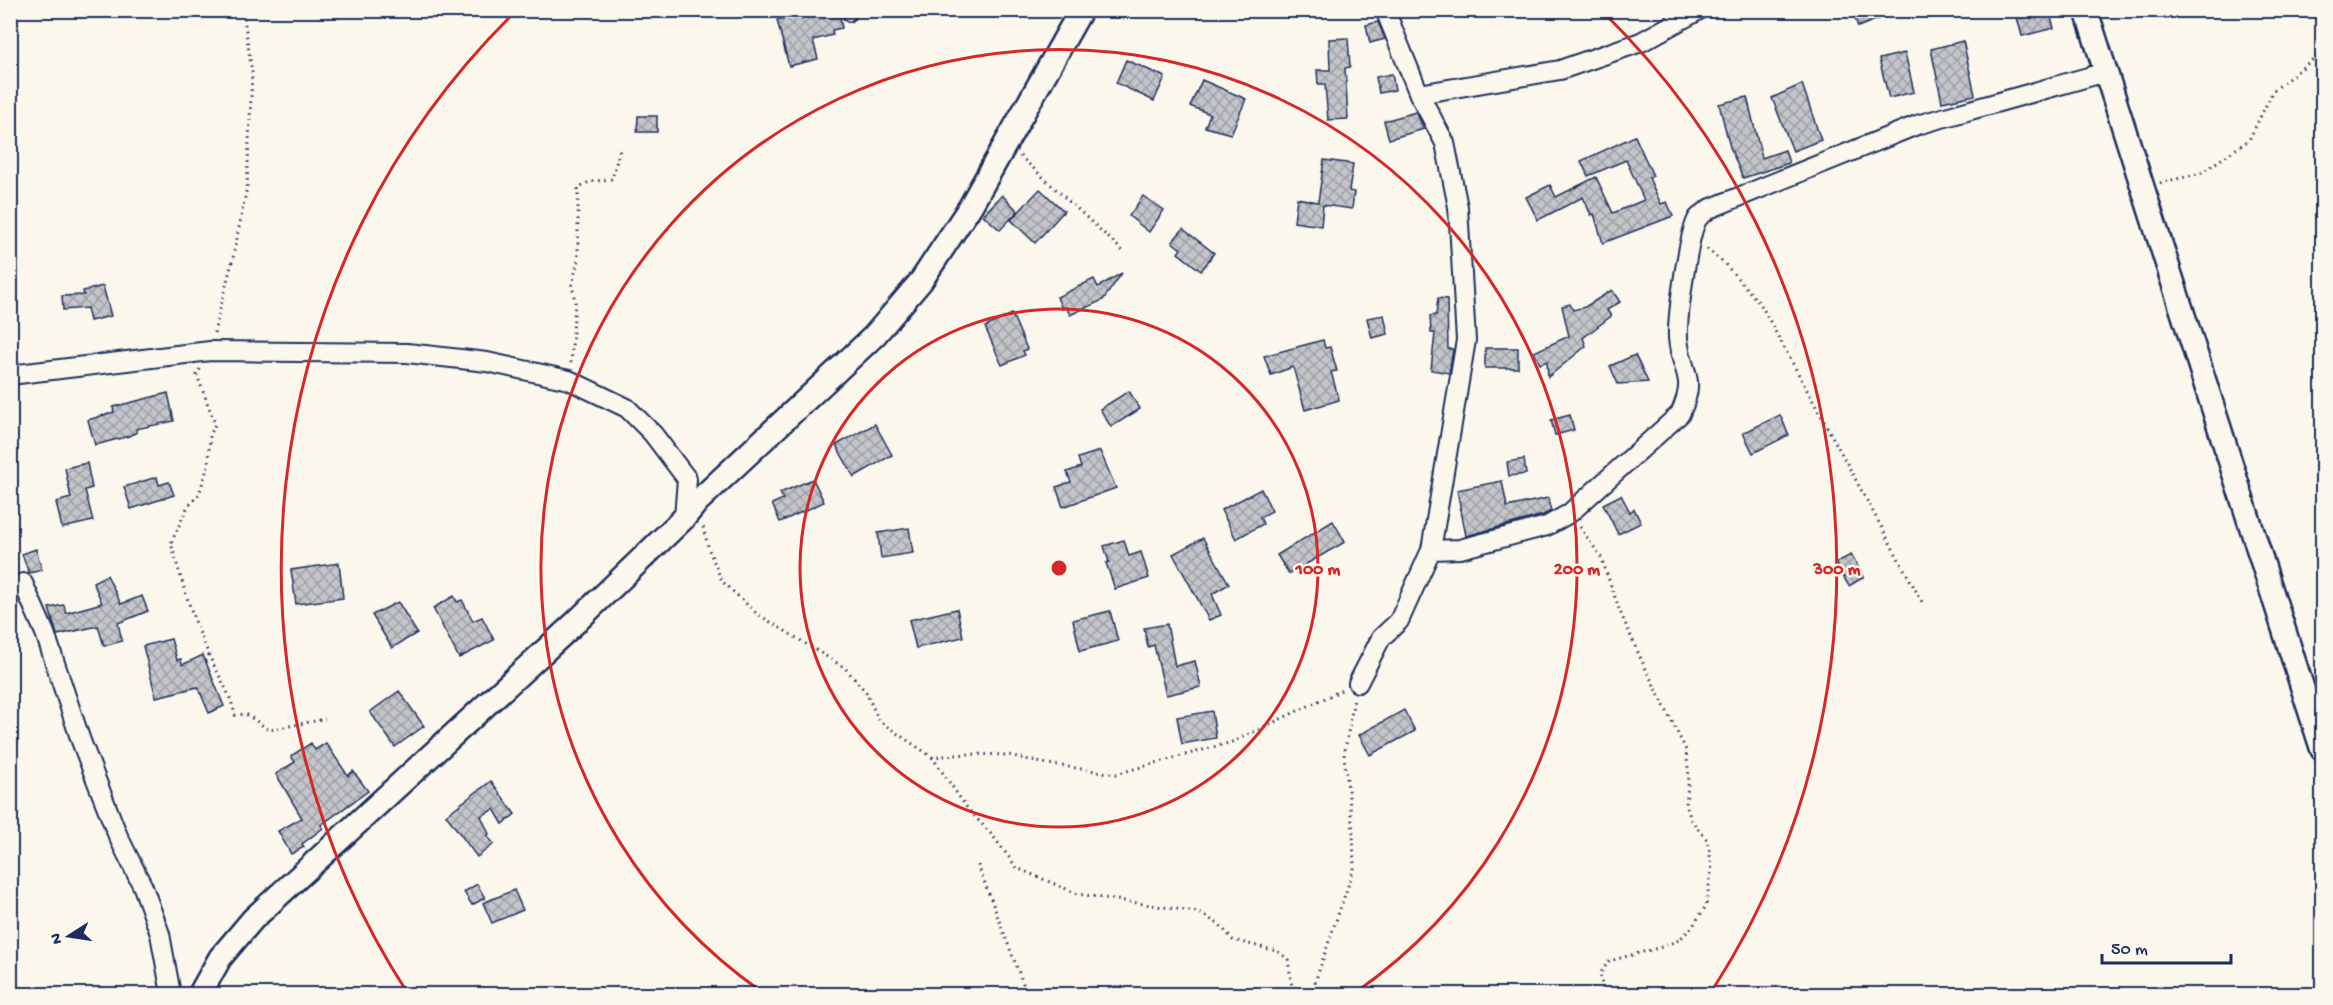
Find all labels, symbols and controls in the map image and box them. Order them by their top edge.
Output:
centre of rings [1049,558,1069,578]
text: 100 m [1295,560,1341,581]
text: 200 m [1554,560,1600,581]
text: 300 m [1813,560,1861,581]
north arrow [39,906,99,966]
scale bar [2102,927,2231,965]
text: N [47,931,68,945]
text: 50 m [2111,940,2148,961]

